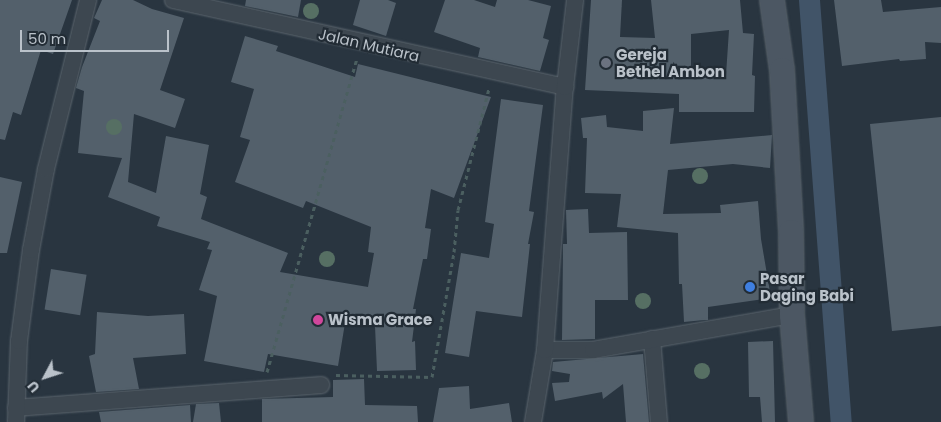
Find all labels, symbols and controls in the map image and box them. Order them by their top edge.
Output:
scale bar [22,20,171,52]
street label: Jalan Mutiara [317,25,421,65]
text: 50 m [28,28,66,49]
place label: Gereja Bethel Ambon [616,45,725,80]
marker: Gereja Bethel Ambon [600,57,612,69]
place label: Pasar Daging Babi [760,269,854,304]
marker: Pasar Daging Babi [744,281,756,293]
place label: Wisma Grace [328,311,432,329]
marker: Wisma Grace [312,314,324,326]
north arrow [20,352,70,402]
text: U [23,376,44,397]

